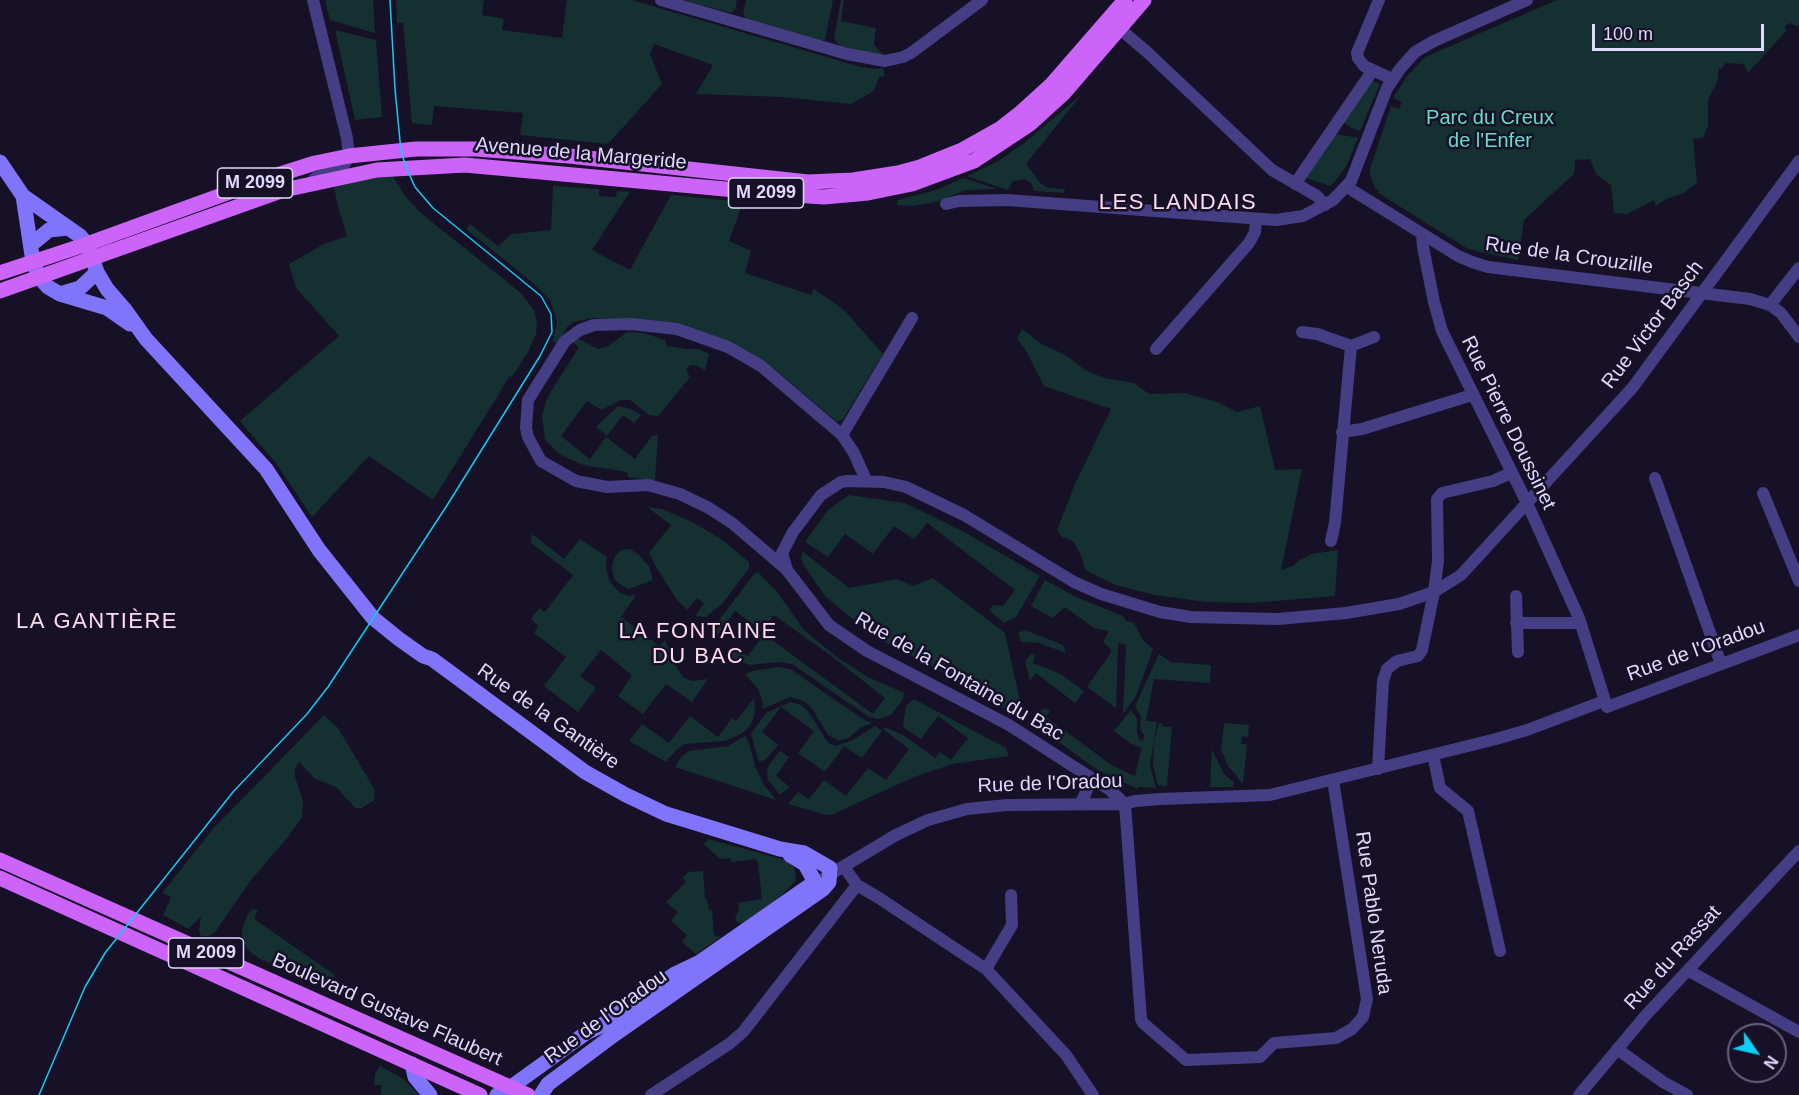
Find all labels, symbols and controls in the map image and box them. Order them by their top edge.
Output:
scale bar [1595,12,1768,50]
text: 100 m [1603,24,1653,44]
park label: Parc du Creux de l'Enfer [1426,106,1554,153]
street label: Avenue de la Margeride [474,133,688,175]
road number: M 2099 [218,168,292,198]
road number: M 2099 [728,178,804,208]
district label: LES LANDAIS [1099,190,1257,216]
street label: Rue de la Crouzille [1484,232,1654,280]
street label: Rue Victor Basch [1597,256,1709,394]
street label: Rue Pierre Doussinet [1456,332,1560,514]
street label: Rue de la Fontaine du Bac [850,607,1068,747]
district label: LA GANTIÈRE [16,609,178,635]
street label: Rue de l'Oradou [1624,615,1768,687]
district label: LA FONTAINE DU BAC [618,619,778,670]
street label: Rue de la Gantière [472,659,624,775]
street label: Rue de l'Oradou [977,769,1123,799]
street label: Rue Pablo Neruda [1350,830,1396,996]
street label: Rue du Rassat [1620,901,1726,1015]
road number: M 2009 [168,938,244,968]
street label: Boulevard Gustave Flaubert [268,948,506,1072]
street label: Rue de l'Oradou [540,965,672,1069]
north arrow [1727,1023,1787,1083]
text: N [1760,1053,1781,1072]

